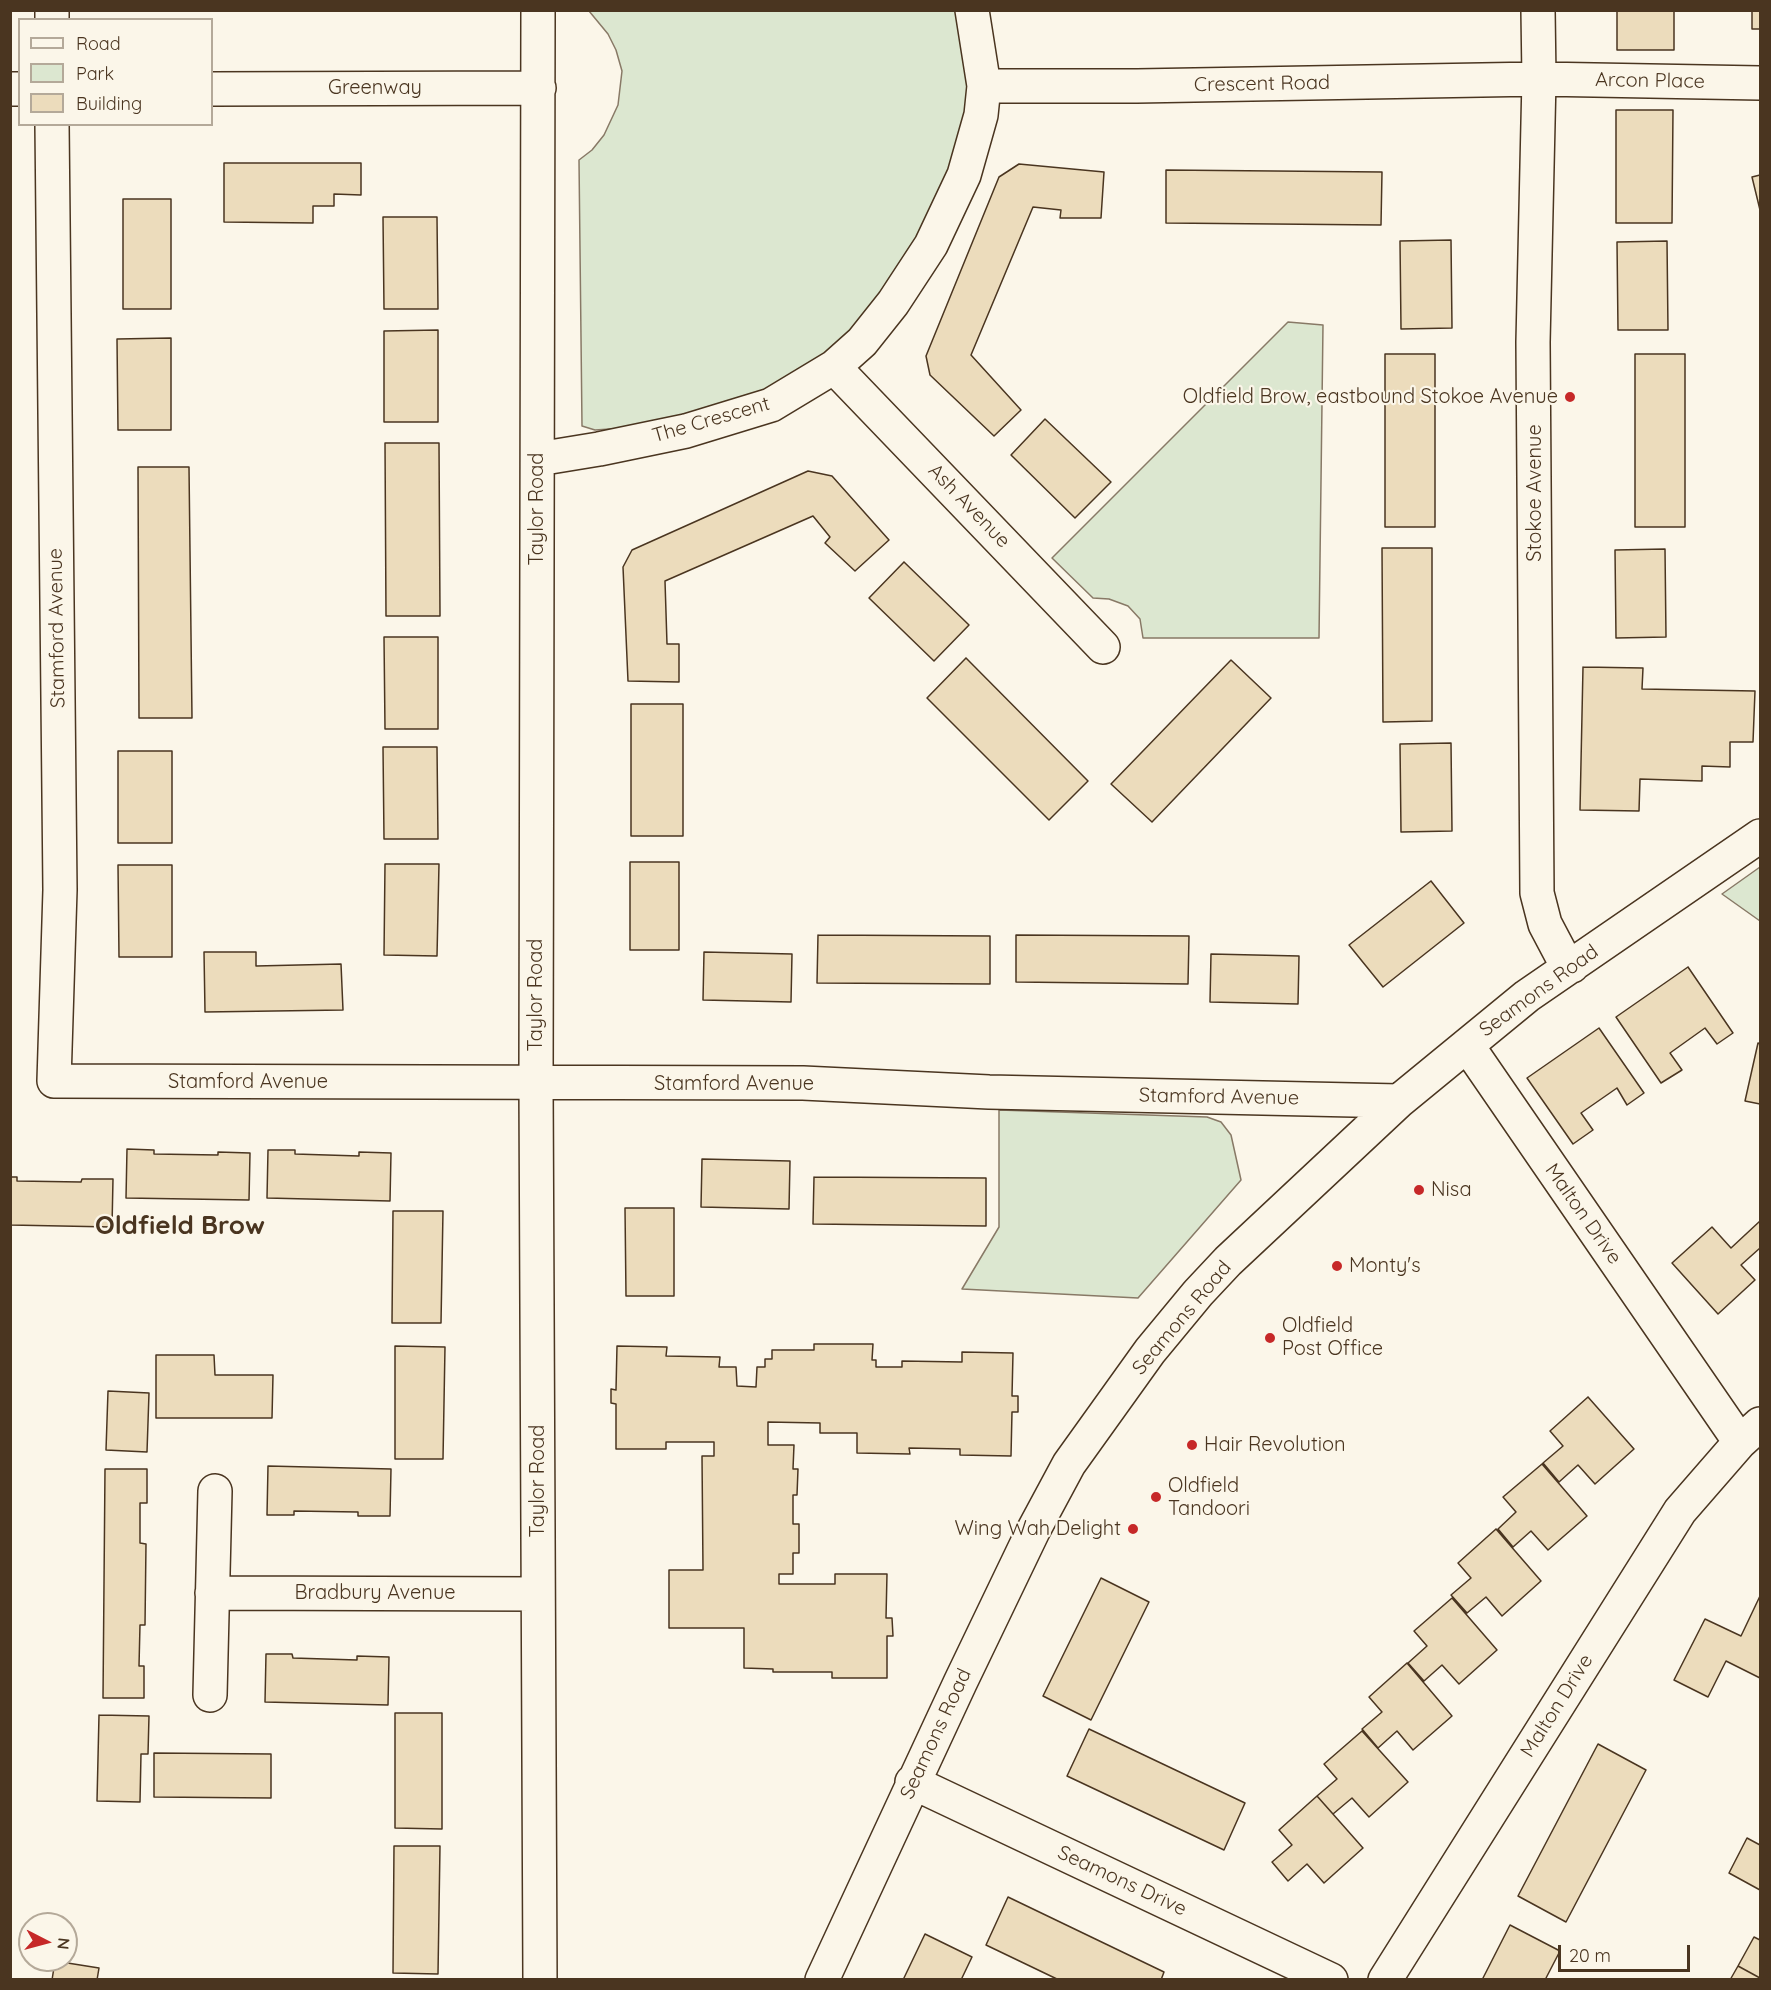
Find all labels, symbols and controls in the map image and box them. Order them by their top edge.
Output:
legend [18,18,213,126]
text: Road [76,32,121,55]
text: Park [76,62,114,85]
street label: Arcon Place [1595,68,1705,94]
street label: Crescent Road [1194,71,1330,97]
street label: Greenway [328,76,422,100]
text: Building [76,92,142,115]
place label: Oldfield Brow, eastbound Stokoe Avenue [1183,385,1558,409]
marker: Oldfield Brow, eastbound Stokoe Avenue [1563,390,1577,404]
street label: The Crescent [649,392,773,448]
street label: Stokoe Avenue [1523,424,1547,562]
street label: Taylor Road [525,453,549,565]
street label: Ash Avenue [923,459,1015,553]
street label: Stamford Avenue [44,548,70,708]
street label: Taylor Road [524,939,548,1051]
street label: Seamons Road [1475,940,1603,1042]
street label: Stamford Avenue [168,1070,328,1094]
street label: Stamford Avenue [654,1072,814,1096]
street label: Stamford Avenue [1139,1084,1299,1110]
street label: Malton Drive [1540,1159,1626,1269]
place label: Nisa [1431,1178,1471,1202]
marker: Nisa [1412,1183,1426,1197]
district label: Oldfield Brow [95,1210,265,1242]
place label: Monty's [1349,1254,1421,1278]
street label: Seamons Road [1127,1256,1237,1380]
marker: Monty's [1330,1259,1344,1273]
place label: Oldfield Post Office [1282,1314,1383,1361]
marker: Oldfield Post Office [1263,1331,1277,1345]
street label: Taylor Road [526,1425,550,1537]
place label: Hair Revolution [1204,1433,1346,1457]
marker: Hair Revolution [1185,1438,1199,1452]
place label: Oldfield Tandoori [1168,1474,1250,1521]
marker: Oldfield Tandoori [1149,1490,1163,1504]
place label: Wing Wah Delight [954,1517,1121,1541]
marker: Wing Wah Delight [1126,1522,1140,1536]
street label: Bradbury Avenue [294,1581,456,1605]
street label: Malton Drive [1516,1650,1598,1762]
street label: Seamons Road [895,1665,977,1803]
street label: Seamons Drive [1054,1841,1190,1921]
north arrow [18,1912,78,1972]
scale bar [1561,1933,1693,1971]
text: N [53,1937,74,1951]
text: 20 m [1569,1944,1611,1967]

